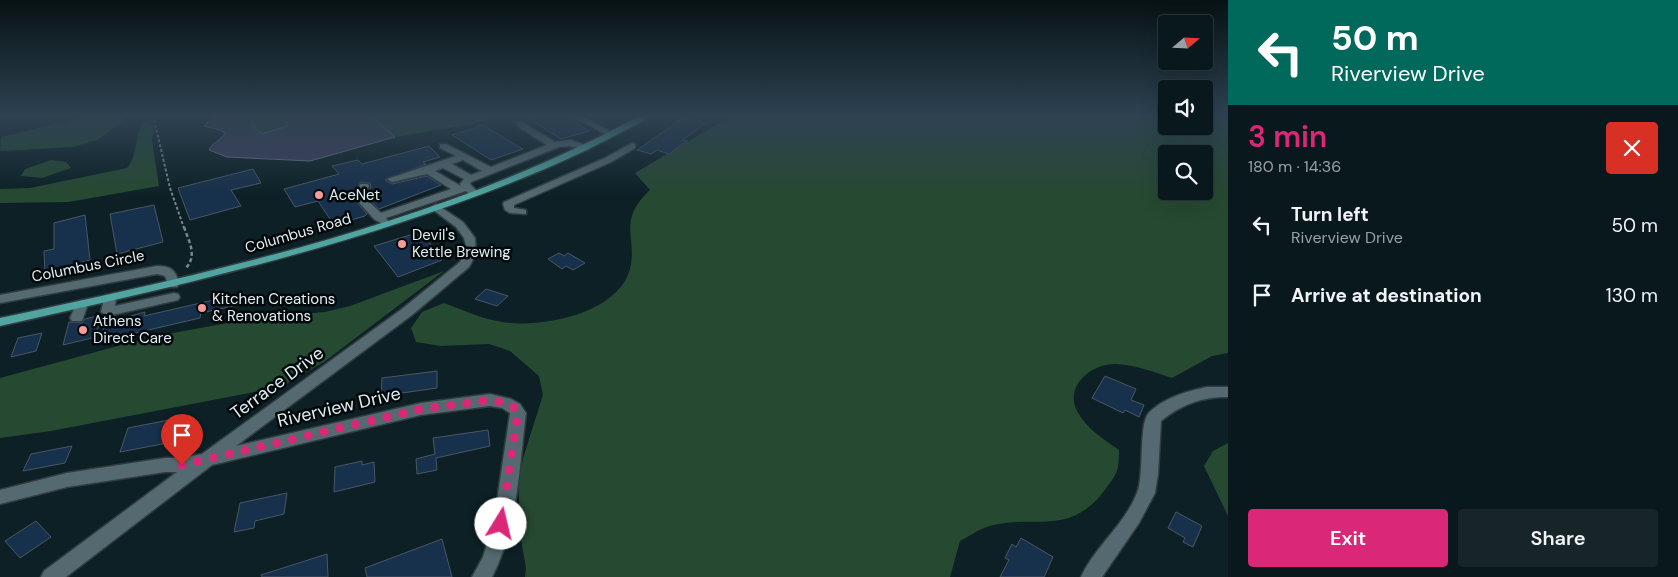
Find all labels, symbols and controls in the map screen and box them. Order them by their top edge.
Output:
north arrow [1158,15,1212,70]
map controls [1158,15,1213,200]
text: 50 m [1331,15,1419,61]
icon: left [1248,20,1313,85]
text: Riverview Drive [1331,59,1485,88]
button: sound [1158,80,1213,135]
text: 3 min [1248,117,1327,156]
button: close [1606,122,1658,174]
button: search [1158,145,1213,200]
text: 180 m · 14:36 [1248,156,1341,177]
place label: AceNet [329,185,380,205]
marker: AceNet [313,189,325,201]
text: Turn left [1291,202,1369,227]
street label: Columbus Road [243,208,353,258]
icon: left [1248,211,1276,239]
text: 50 m [1611,213,1658,238]
place label: Devil's Kettle Brewing [412,225,511,262]
text: Riverview Drive [1291,227,1403,248]
marker: Devil's Kettle Brewing [396,238,408,250]
street label: Columbus Circle [30,245,146,287]
icon: arrive [1248,281,1276,309]
text: Arrive at destination [1291,283,1482,308]
text: 130 m [1606,283,1658,308]
place label: Kitchen Creations & Renovations [212,289,335,326]
marker: Kitchen Creations & Renovations [196,302,208,314]
place label: Athens Direct Care [93,311,172,348]
marker: Athens Direct Care [77,324,89,336]
street label: Terrace Drive [226,341,328,425]
street label: Riverview Drive [275,381,403,433]
pin [161,414,203,465]
icon: arrive [168,421,196,449]
position arrow [474,497,526,549]
button: Exit [1248,509,1448,567]
button: Share [1458,509,1658,567]

